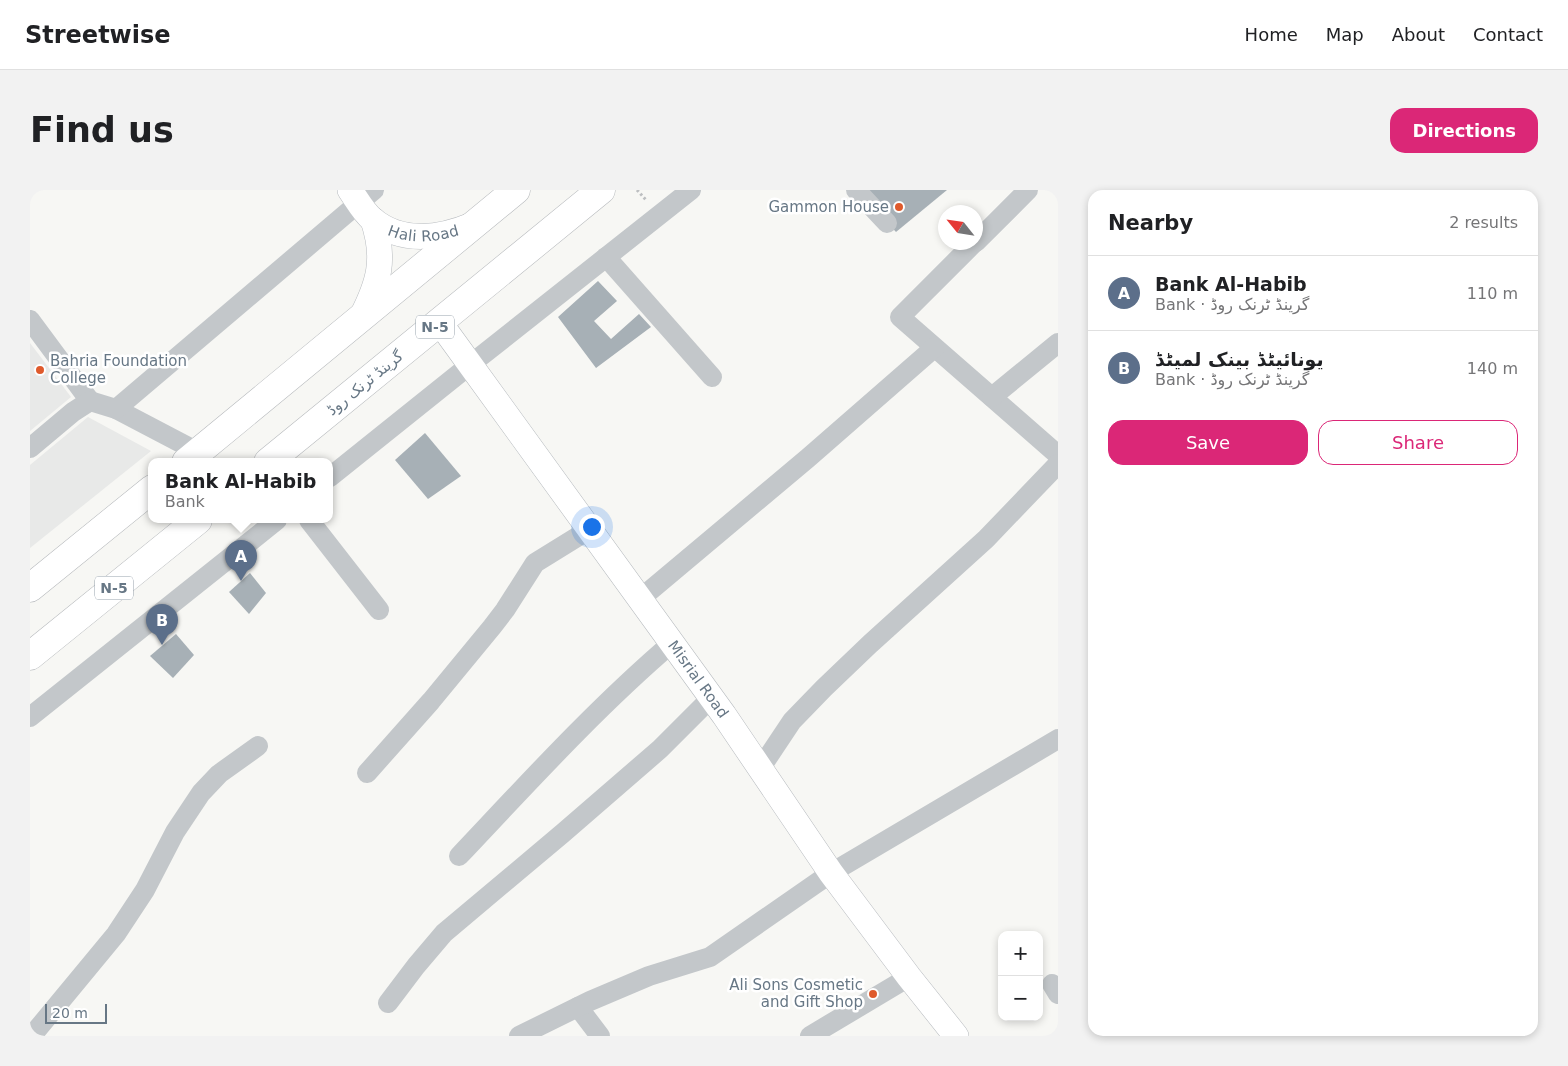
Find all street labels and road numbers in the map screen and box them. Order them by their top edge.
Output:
street label: Hali Road [386,221,461,245]
road number: N-5 [416,315,454,338]
street label: گرینڈ ٹرنک روڈ [323,346,407,419]
road number: N-5 [95,576,133,599]
street label: Misrial Road [664,637,732,721]

